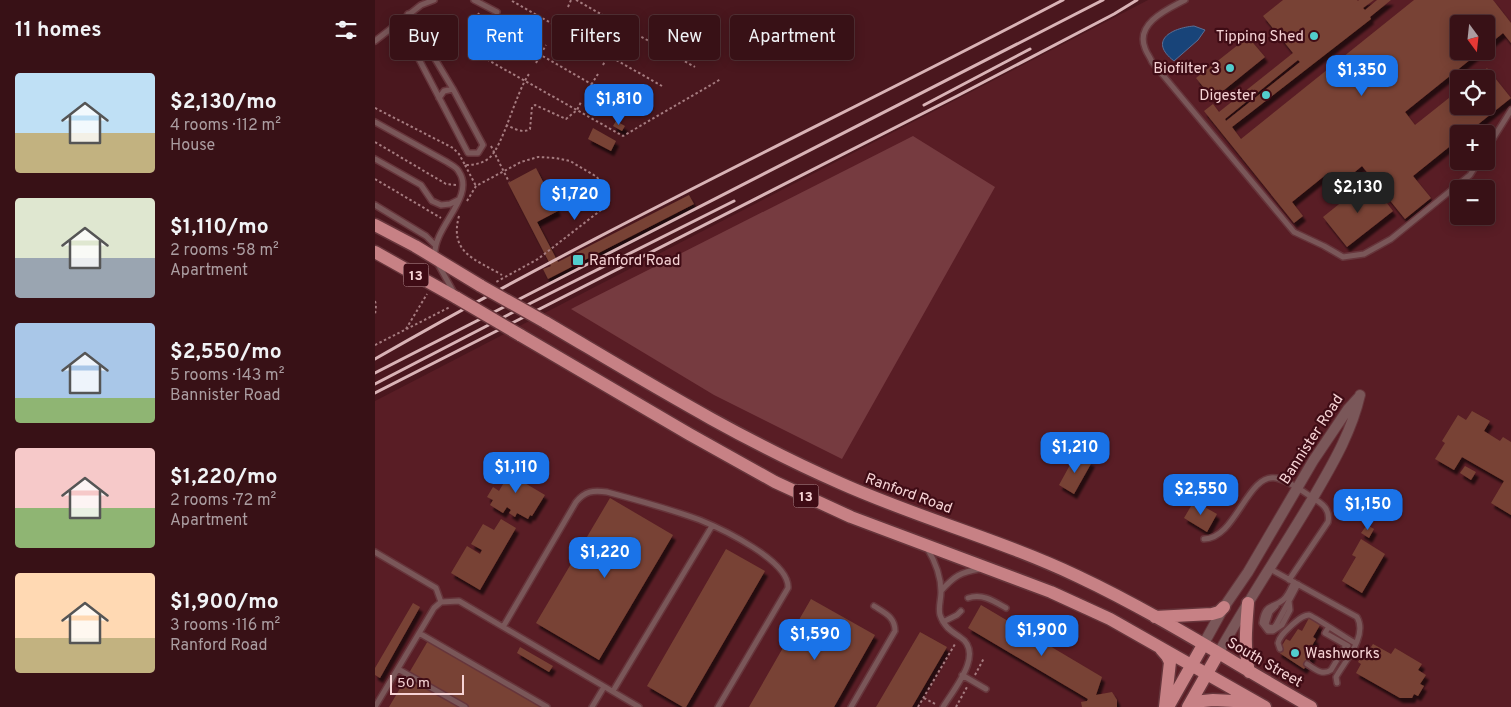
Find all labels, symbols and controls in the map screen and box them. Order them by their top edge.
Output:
chip: Buy [390,15,458,60]
chip: Rent [468,15,542,60]
chip: Filters [552,15,639,60]
chip: New [649,15,720,60]
chip: Apartment [730,15,854,60]
north arrow [1450,15,1495,60]
map controls [1450,15,1495,225]
icon: filters [332,16,360,44]
text: 11 homes [15,17,102,44]
place label: Tipping Shed [1216,28,1304,47]
marker: Tipping Shed [1308,30,1320,42]
pin: $1,350 [1321,54,1403,97]
place label: Biofilter 3 [1153,60,1220,79]
text: $1,350 [1337,61,1387,81]
marker: Biofilter 3 [1224,62,1236,74]
button: locate [1450,70,1495,115]
pin: $1,810 [578,84,660,126]
place label: Digester [1199,87,1256,106]
text: $2,130/mo [170,89,277,116]
marker: Digester [1260,89,1272,101]
text: $1,810 [595,90,643,110]
icon: home [55,93,115,153]
text: 4 rooms · 112 m² [170,116,281,136]
button: + [1450,125,1495,170]
text: House [170,136,215,156]
pin: $2,130 [1317,172,1399,214]
pin: $1,720 [534,178,616,221]
text: $2,130 [1333,178,1383,198]
button: − [1450,180,1495,225]
text: $1,720 [551,185,599,205]
text: $1,110/mo [170,214,269,241]
icon: home [55,218,115,278]
text: 2 rooms · 58 m² [170,241,279,261]
place label: Ranford Road [589,252,680,271]
marker: Ranford Road [571,253,585,267]
text: Apartment [170,261,248,281]
road number: 13 [403,264,429,286]
text: $2,550/mo [170,339,282,366]
icon: home [55,343,115,403]
text: 5 rooms · 143 m² [170,366,284,386]
text: Bannister Road [170,386,281,406]
street label: Bannister Road [1276,391,1348,488]
pin: $1,210 [1034,432,1116,474]
text: $1,210 [1052,438,1098,458]
pin: $1,110 [475,452,557,494]
text: $1,110 [494,458,538,478]
text: $1,220/mo [170,464,277,491]
icon: home [55,468,115,528]
street label: Ranford Road [862,470,955,519]
pin: $2,550 [1160,474,1242,516]
text: $2,550 [1174,480,1228,500]
road number: 13 [793,484,819,508]
pin: $1,150 [1327,488,1409,531]
text: 2 rooms · 72 m² [170,491,276,511]
text: $1,150 [1345,495,1391,515]
text: Apartment [170,511,248,531]
pin: $1,220 [564,536,646,579]
text: $1,220 [580,543,630,563]
text: $1,900/mo [170,589,279,616]
icon: home [55,593,115,653]
pin: $1,900 [1001,614,1083,657]
text: 3 rooms · 116 m² [170,616,280,636]
pin: $1,590 [774,618,856,661]
text: $1,900 [1016,621,1068,641]
text: $1,590 [790,625,840,645]
street label: South Street [1223,634,1305,693]
text: Ranford Road [170,636,268,656]
place label: Washworks [1305,645,1380,664]
marker: Washworks [1289,647,1301,659]
scale bar [390,672,464,695]
text: 50 m [397,675,430,692]

